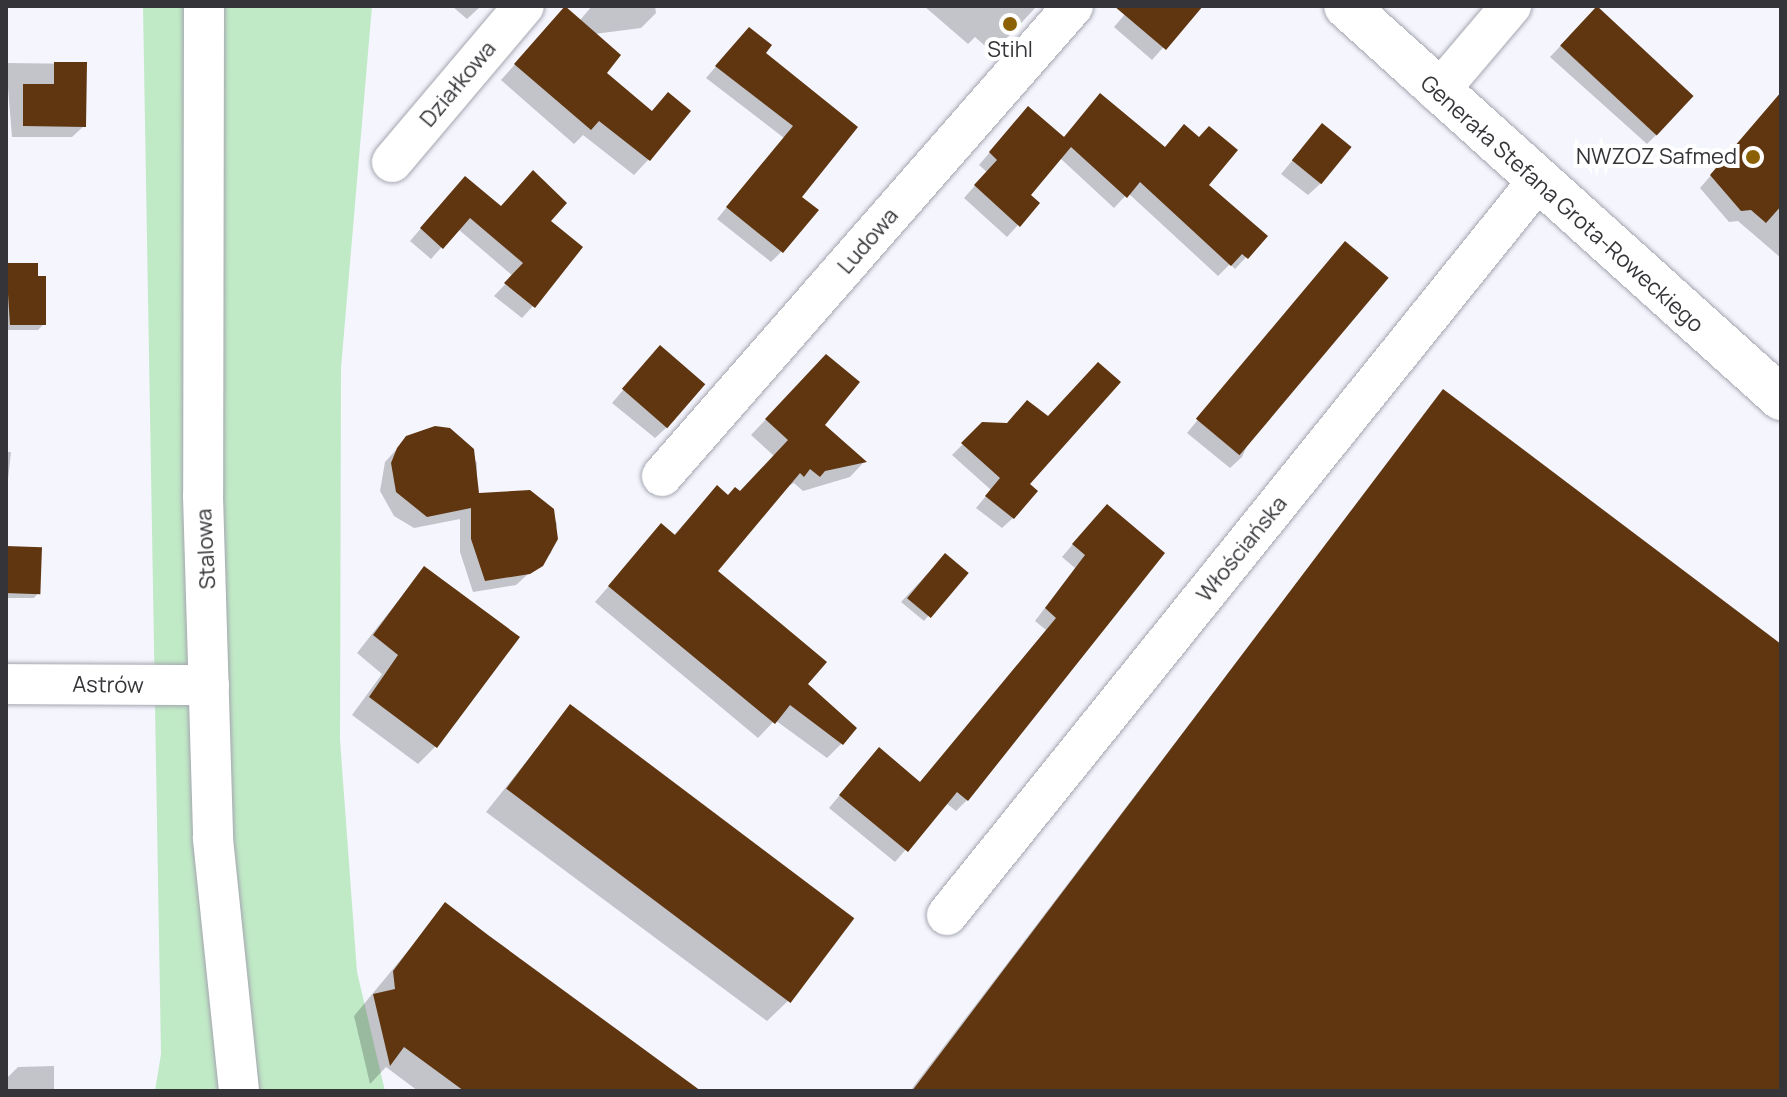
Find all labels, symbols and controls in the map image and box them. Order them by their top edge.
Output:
marker: Stihl [1001,15,1019,33]
street label: Działkowa [415,36,501,132]
place label: Stihl [987,37,1033,63]
street label: Generała Stefana Grota-Roweckiego [1415,70,1709,338]
place label: NWZOZ Safmed [1576,144,1737,170]
marker: NWZOZ Safmed [1744,148,1762,166]
street label: Ludowa [832,203,904,279]
street label: Włościańska [1191,491,1293,607]
street label: Stalowa [191,508,221,590]
street label: Astrów [72,671,144,699]

